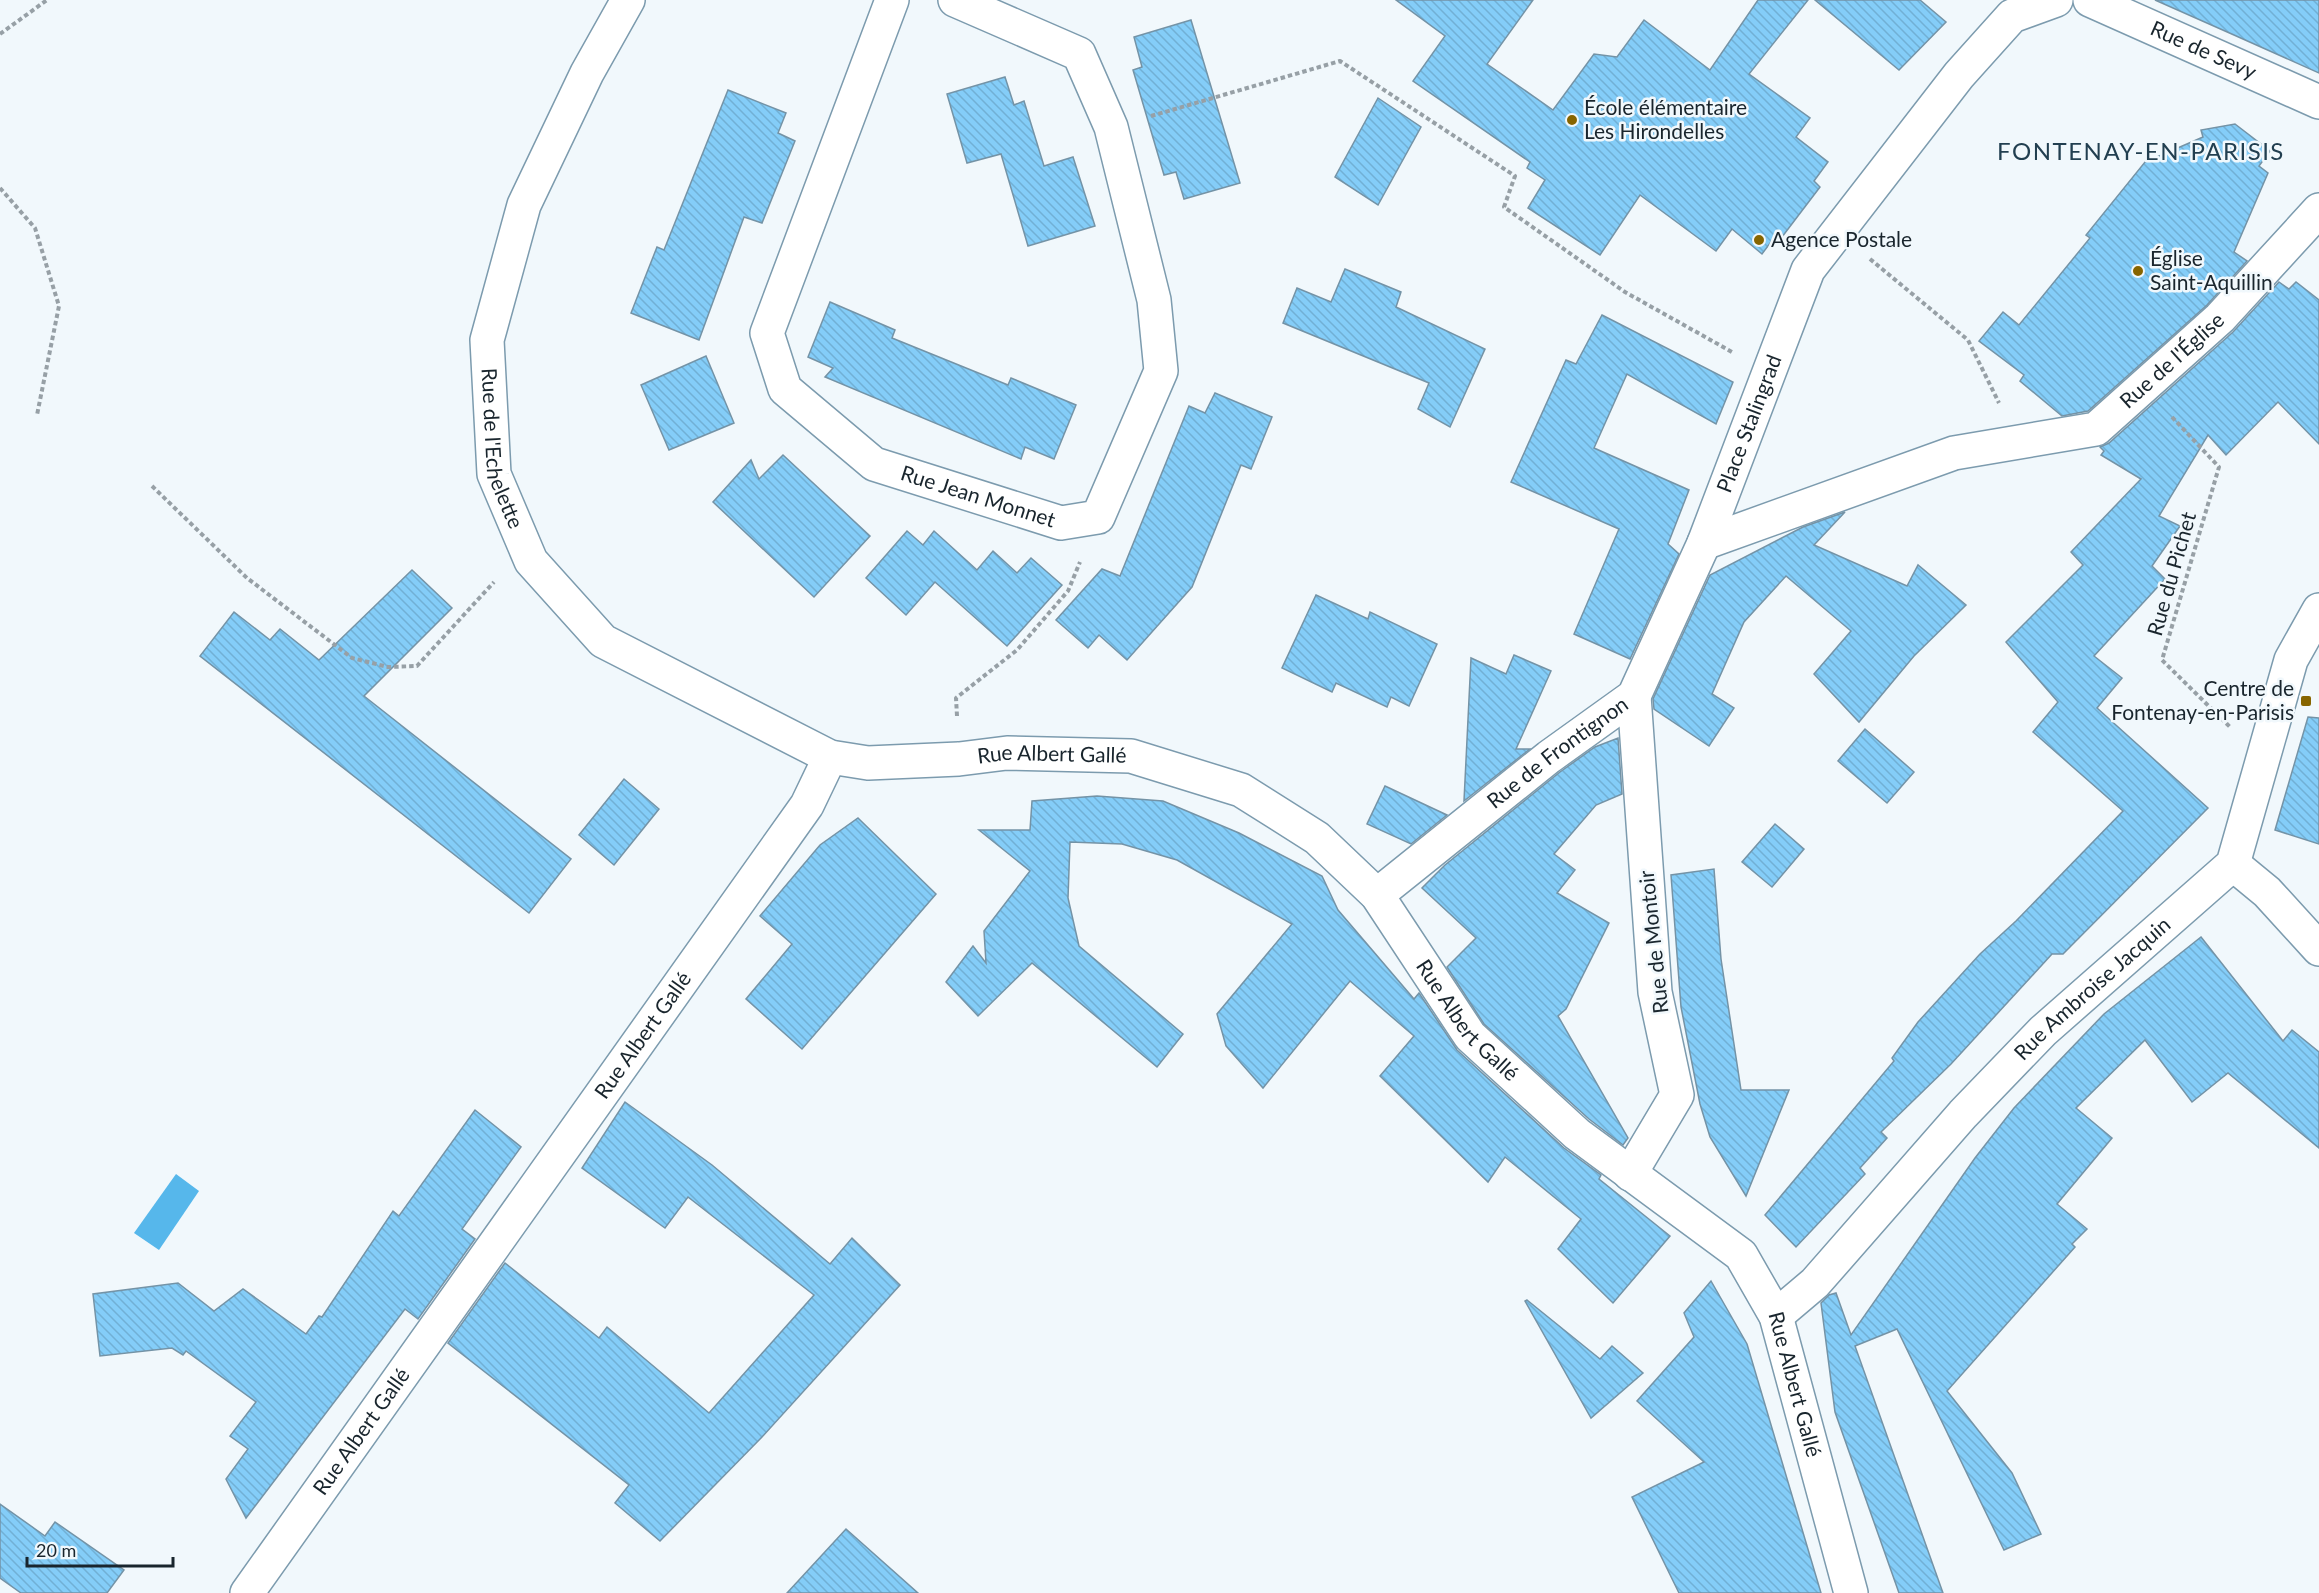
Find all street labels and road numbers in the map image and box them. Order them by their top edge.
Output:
street label: Rue de Sevy [2147,15,2261,84]
street label: Rue de l'Église [2114,307,2228,413]
street label: Place Stalingrad [1710,351,1786,496]
street label: Rue de l'Echelette [477,367,530,532]
street label: Rue Jean Monnet [898,459,1059,532]
street label: Rue du Pichet [2141,508,2200,638]
street label: Rue de Frontignon [1481,691,1632,813]
street label: Rue Albert Gallé [976,739,1127,768]
street label: Rue de Montoir [1633,869,1672,1015]
street label: Rue Ambroise Jacquin [2008,911,2175,1064]
street label: Rue Albert Gallé [1412,954,1524,1085]
street label: Rue Albert Gallé [588,966,696,1103]
street label: Rue Albert Gallé [1764,1309,1828,1459]
street label: Rue Albert Gallé [307,1363,414,1499]

